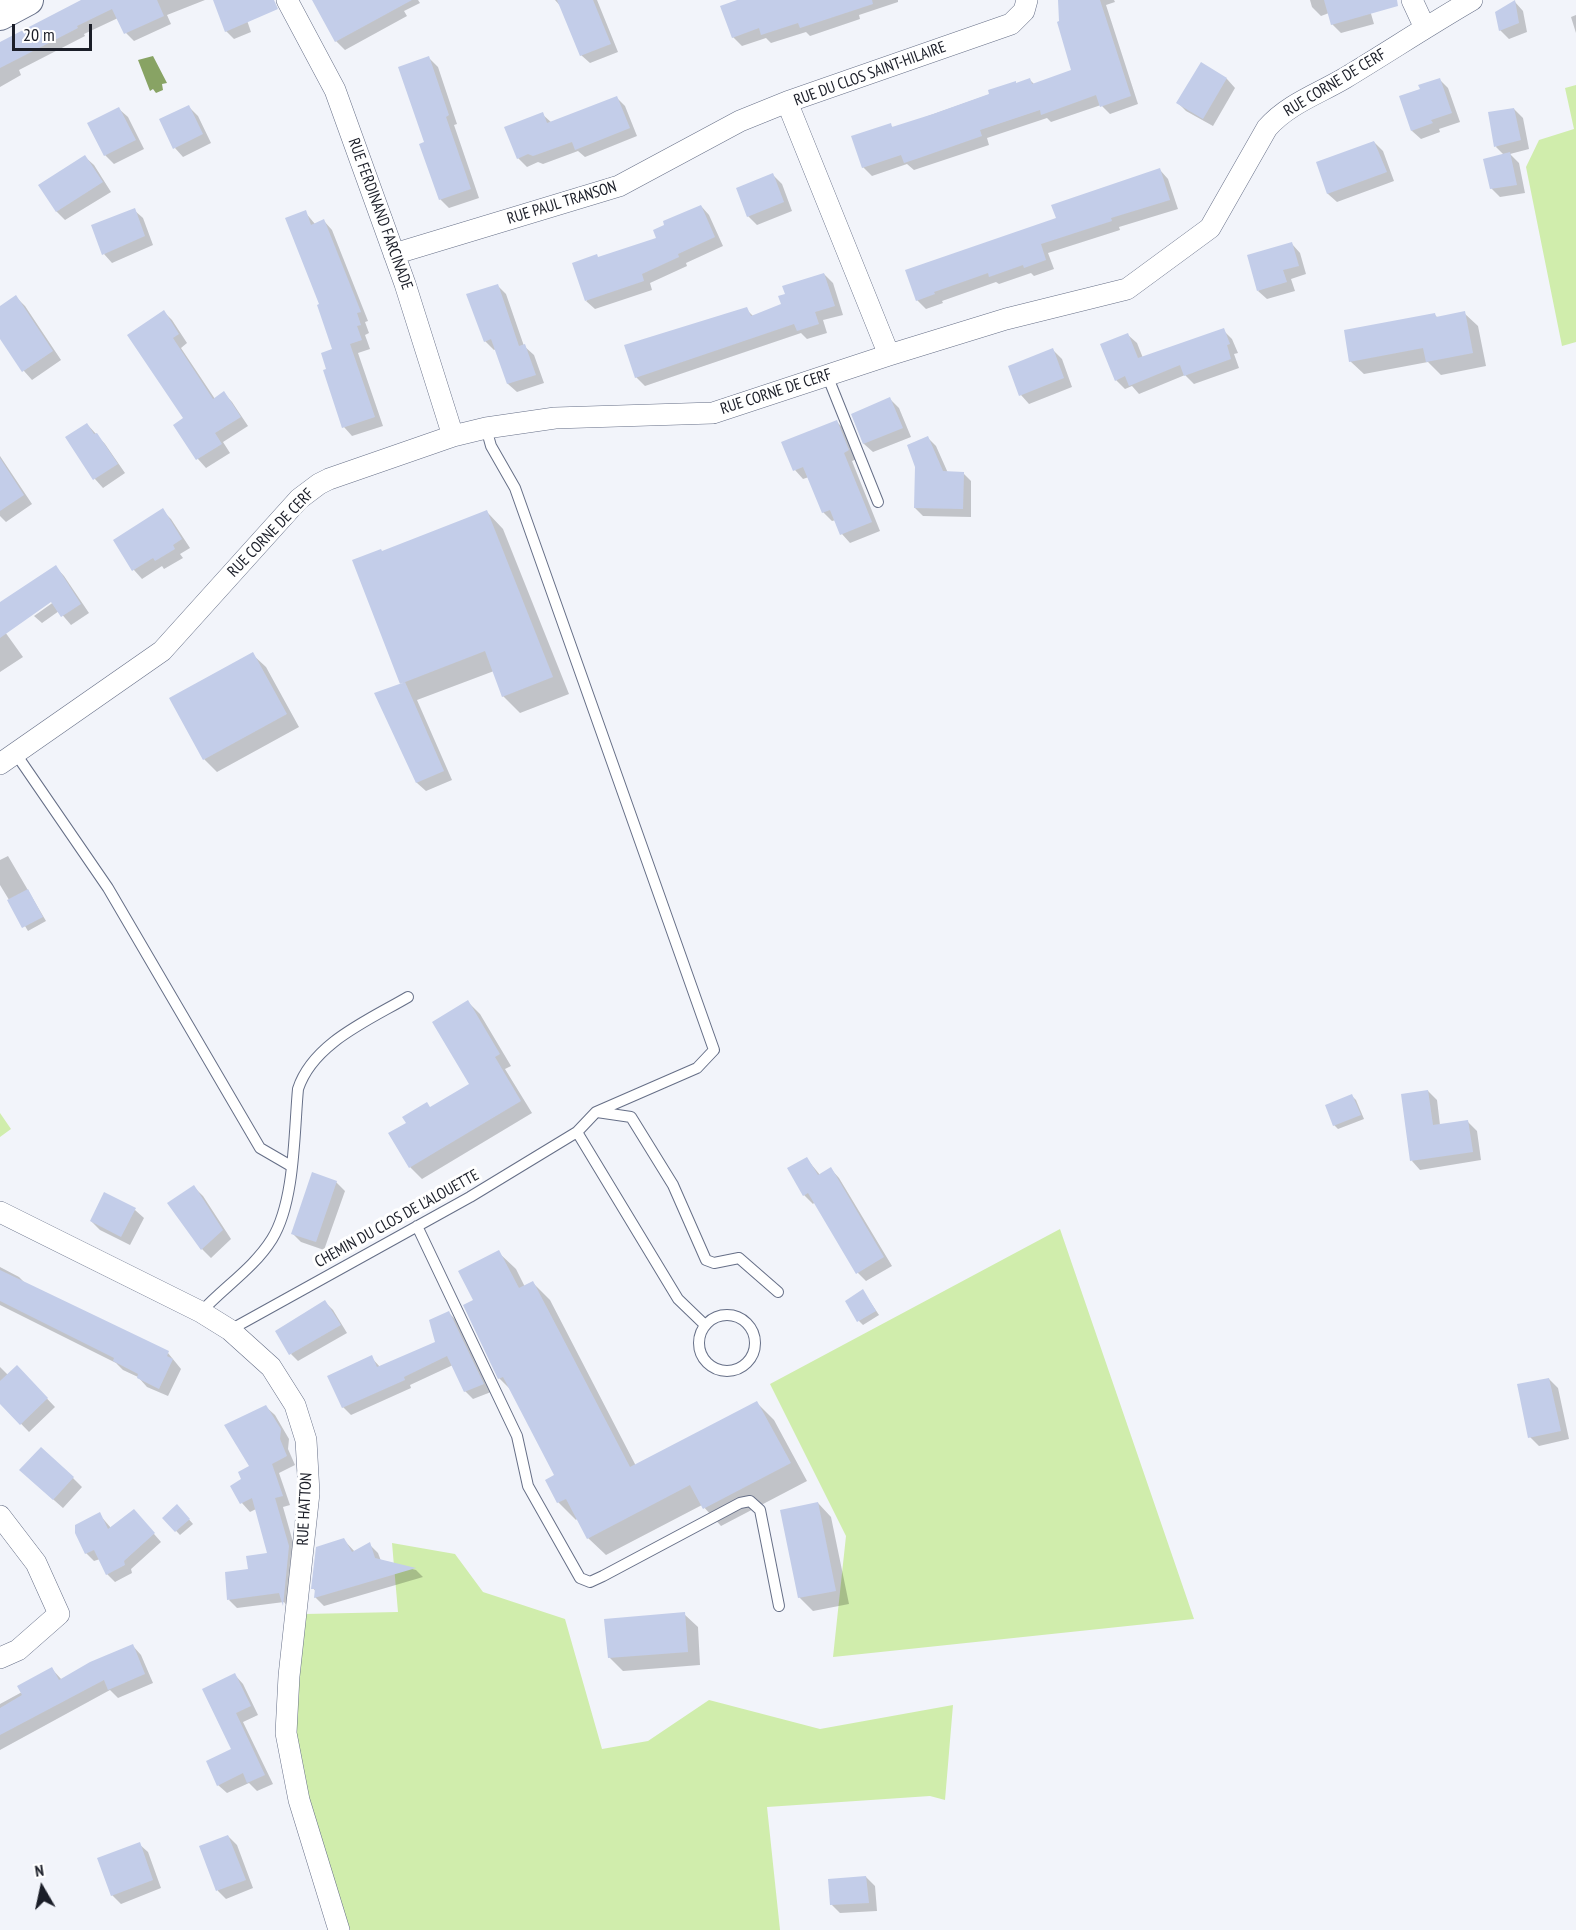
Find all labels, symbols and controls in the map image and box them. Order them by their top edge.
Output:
scale bar [15,12,94,50]
text: 20 m [23,23,55,46]
street label: RUE DU CLOS SAINT-HILAIRE [791,38,949,110]
street label: RUE CORNE DE CERF [1280,45,1390,121]
street label: RUE FERDINAND FARCINADE [344,136,416,292]
street label: RUE PAUL TRANSON [505,177,619,229]
street label: RUE CORNE DE CERF [718,365,834,419]
street label: RUE CORNE DE CERF [224,485,318,581]
street label: CHEMIN DU CLOS DE L'ALOUETTE [312,1166,482,1272]
street label: RUE HATTON [294,1472,316,1546]
north arrow [12,1858,72,1918]
text: N [33,1860,45,1881]

